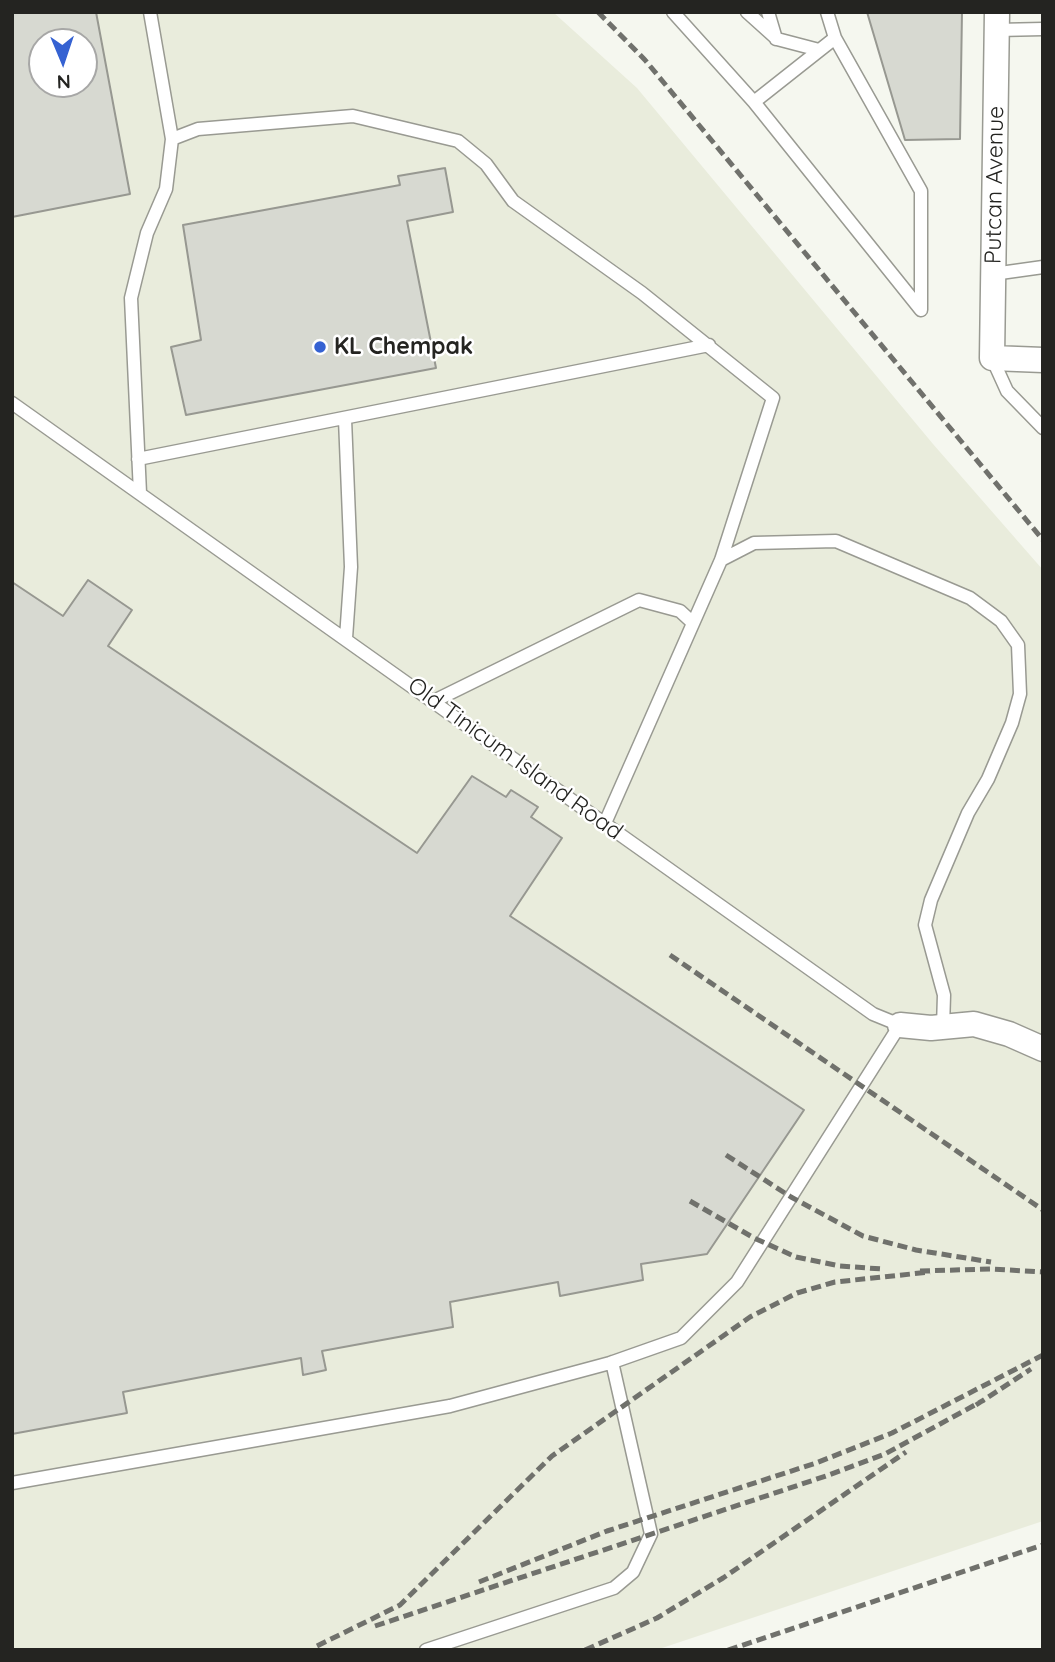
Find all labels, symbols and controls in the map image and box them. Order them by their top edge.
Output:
north arrow [28,28,98,98]
text: N [56,70,71,94]
street label: Putcan Avenue [980,106,1010,264]
place label: KL Chempak [334,333,473,361]
marker: KL Chempak [312,339,328,355]
street label: Old Tinicum Island Road [402,672,628,846]

